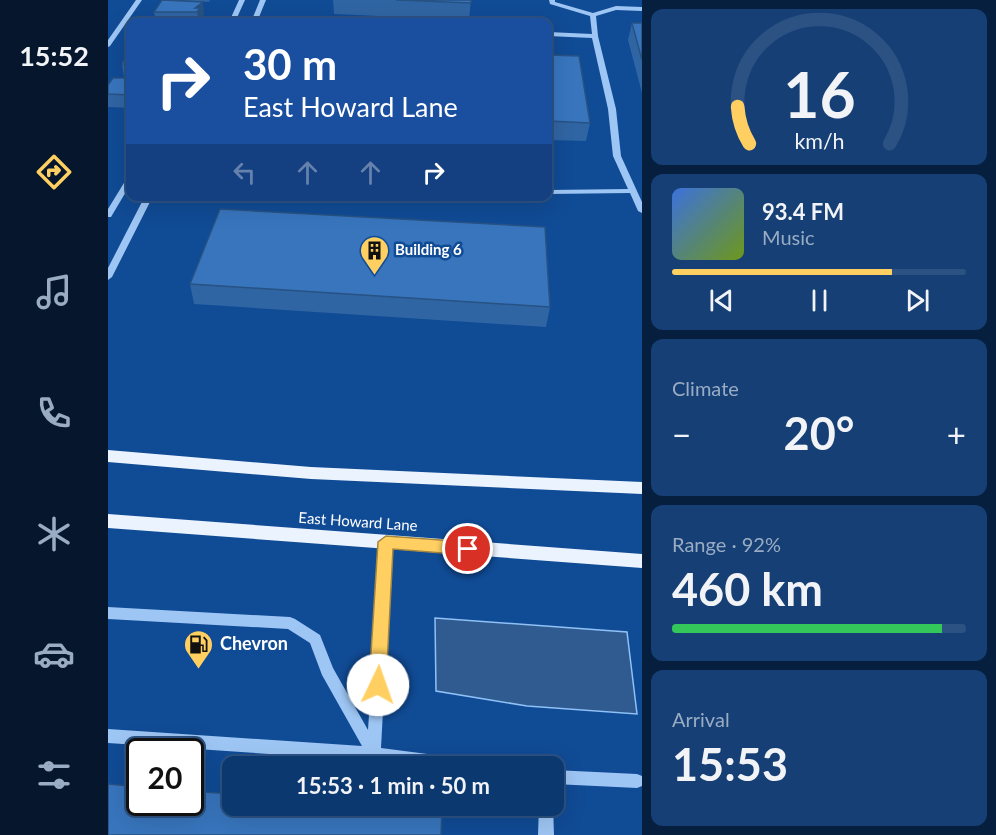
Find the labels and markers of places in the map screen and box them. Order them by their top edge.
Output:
building icon: Building 6 [358,234,390,276]
place label: Building 6 [395,240,462,258]
pin [442,523,493,574]
fuel station icon: Chevron [183,628,215,670]
place label: Chevron [220,632,288,654]

